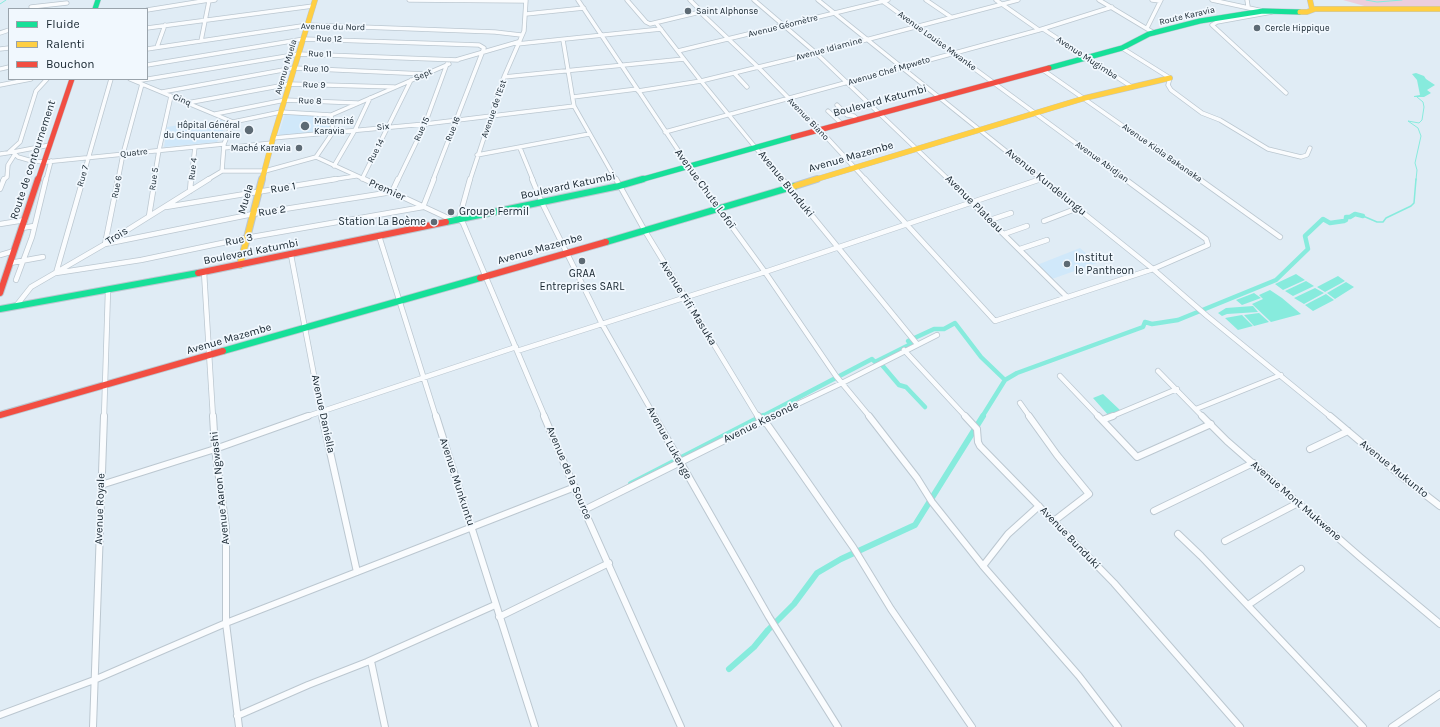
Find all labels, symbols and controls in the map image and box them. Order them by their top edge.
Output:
street label: Route Karavia [1158,4,1216,28]
marker: Saint Alphonse [683,6,693,16]
place label: Saint Alphonse [696,6,758,16]
legend [8,8,148,80]
street label: Avenue Louise Mwanke [896,9,978,73]
street label: Avenue Géomètre [747,12,819,40]
text: Fluide [46,17,80,31]
street label: Avenue du Nord [301,21,365,33]
marker: Cercle Hippique [1252,23,1262,33]
place label: Cercle Hippique [1265,23,1330,33]
street label: Rue 12 [316,33,342,45]
street label: Avenue Mugimba [1054,34,1120,82]
street label: Avenue Idiamine [795,35,863,63]
text: Ralenti [46,37,85,51]
street label: Avenue Muela [273,38,299,96]
street label: Rue 11 [308,48,332,60]
street label: Avenue Chef Mpweto [847,54,931,88]
text: Bouchon [46,57,95,71]
street label: Rue 10 [303,63,329,75]
street label: Sept [412,66,434,84]
street label: Rue 9 [302,79,326,91]
street label: Avenue de l'Est [479,79,509,139]
street label: Boulevard Katumbi [832,82,928,120]
street label: Cinq [171,91,193,109]
street label: Rue 8 [298,95,322,107]
street label: Avenue Biano [785,95,831,143]
street label: Route de contournement [7,99,59,221]
street label: Rue 15 [412,115,432,143]
street label: Rue 16 [443,115,463,143]
place label: Maternité Karavia [314,116,354,137]
place label: Hôpital Général du Cinquantenaire [163,120,240,141]
marker: Maternité Karavia [299,120,311,132]
street label: Six [376,121,390,133]
street label: Avenue Kiola Bakanaka [1120,121,1204,185]
marker: Hôpital Général du Cinquantenaire [243,124,255,136]
street label: Rue 14 [365,137,387,165]
street label: Avenue Mazembe [807,139,895,175]
street label: Avenue Abidjan [1073,139,1131,185]
place label: Maché Karavia [231,143,291,153]
marker: Maché Karavia [294,143,304,153]
street label: Avenue Kundelungu [1003,145,1089,219]
street label: Quatre [120,146,148,160]
street label: Avenue Chute Lofoï [672,147,738,231]
street label: Avenue Bunduki [755,148,817,220]
street label: Rue 4 [186,157,200,181]
street label: Rue 7 [75,164,91,188]
street label: Rue 5 [147,167,161,191]
street label: Boulevard Katumbi [519,170,617,202]
street label: Avenue Plateau [942,172,1006,236]
street label: Rue 6 [110,175,124,199]
street label: Premier [367,176,407,204]
street label: Rue 1 [269,180,297,196]
street label: Muela [235,182,257,216]
street label: Rue 2 [257,202,287,220]
place label: Groupe Fermil [459,205,529,219]
marker: Groupe Fermil [446,207,456,217]
place label: Station La Boème [338,215,426,229]
marker: Station La Boème [429,217,439,227]
street label: Trois [103,224,131,248]
street label: Rue 3 [224,231,254,249]
street label: Avenue Mazembe [496,231,584,267]
street label: Boulevard Katumbi [202,236,300,268]
place label: Institut le Pantheon [1075,251,1134,277]
marker: GRAA Entreprises SARL [577,256,587,266]
street label: Avenue Fifi Masuka [657,258,719,348]
marker: Institut le Pantheon [1062,259,1072,269]
place label: GRAA Entreprises SARL [540,267,624,293]
street label: Avenue Mazembe [185,321,273,357]
street label: Avenue Daniella [308,374,338,454]
street label: Avenue Kasonde [721,398,801,446]
street label: Avenue Lukenge [644,404,694,482]
street label: Avenue de la Source [543,424,595,522]
street label: Avenue Aaron Ngwashi [207,431,233,545]
street label: Avenue Munkuntu [437,436,477,528]
street label: Avenue Mukunto [1357,437,1431,501]
street label: Avenue Mont Mukwene [1248,458,1344,544]
street label: Avenue Royale [92,473,108,545]
street label: Avenue Bunduki [1037,504,1103,572]

